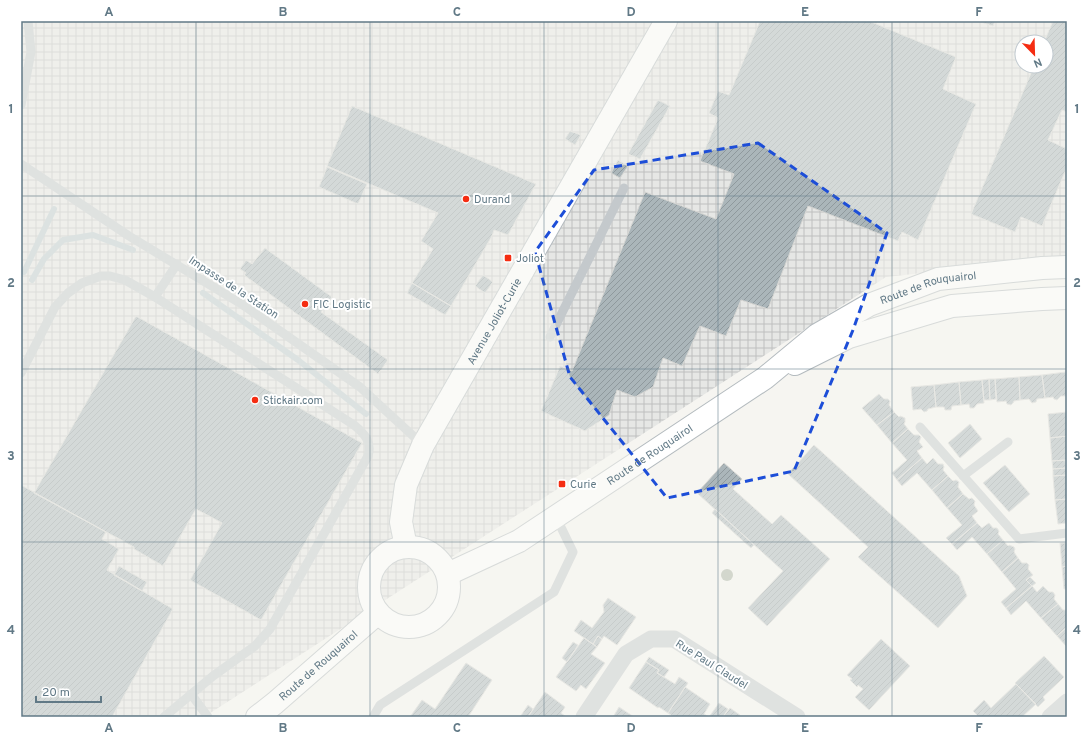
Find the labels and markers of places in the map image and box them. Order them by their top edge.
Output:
place label: Durand [474,193,510,207]
marker: Durand [461,194,471,204]
place label: Joliot [516,252,544,266]
marker: Joliot [503,253,513,263]
place label: FIC Logistic [313,298,371,312]
marker: FIC Logistic [300,299,310,309]
place label: Stickair.com [263,394,323,408]
marker: Stickair.com [250,395,260,405]
place label: Curie [570,478,596,492]
marker: Curie [557,479,567,489]

